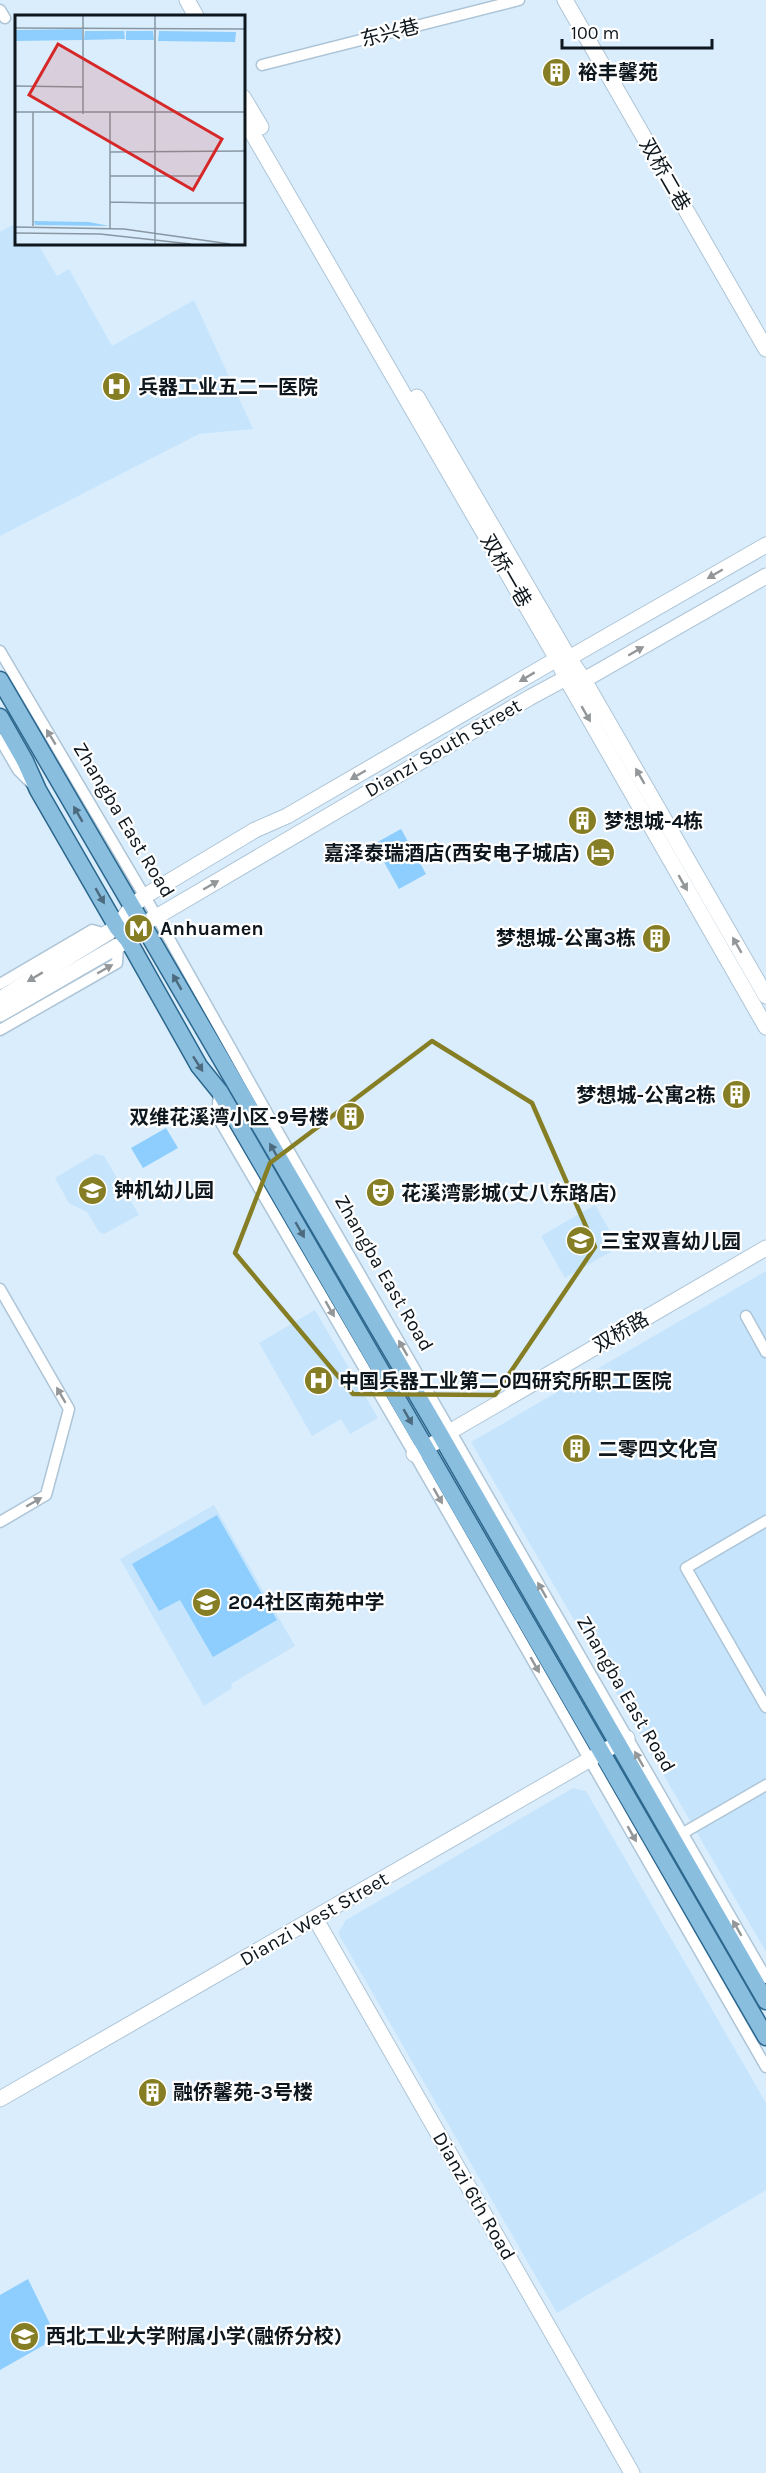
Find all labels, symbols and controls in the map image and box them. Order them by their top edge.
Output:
scale bar [562,12,712,50]
inset map [15,15,244,244]
street label: 东兴巷 [358,15,422,51]
text: 100 m [571,22,619,44]
building icon: 裕丰馨苑 [541,56,573,88]
place label: 裕丰馨苑 [578,61,658,84]
street label: 双桥二巷 [635,135,695,215]
hospital icon: 兵器工业五二一医院 [101,371,133,403]
place label: 兵器工业五二一医院 [138,376,318,399]
street label: 双桥一巷 [476,531,536,611]
one-way arrow [706,569,723,579]
one-way arrow [628,646,645,656]
one-way arrow [519,672,535,683]
street label: Dianzi South Street [361,694,526,802]
one-way arrow [581,706,591,723]
one-way arrow [46,728,56,745]
street label: Zhangba East Road [69,738,179,902]
one-way arrow [634,768,645,784]
one-way arrow [349,770,366,780]
one-way arrow [73,805,83,822]
building icon: 梦想城-4栋 [567,805,599,837]
place label: 梦想城-4栋 [604,810,703,833]
hotel icon: 嘉泽泰瑞酒店(西安电子城店) [585,837,617,869]
place label: 嘉泽泰瑞酒店(西安电子城店) [324,842,580,865]
one-way arrow [678,875,689,891]
one-way arrow [203,880,220,890]
one-way arrow [94,888,105,904]
metro station icon: Anhuamen [123,912,155,944]
place label: Anhuamen [160,917,264,940]
building icon: 梦想城-公寓3栋 [641,922,673,954]
place label: 梦想城-公寓3栋 [496,927,636,950]
one-way arrow [732,936,742,953]
one-way arrow [97,964,113,975]
one-way arrow [27,972,43,983]
one-way arrow [172,973,182,990]
one-way arrow [193,1056,204,1072]
building icon: 梦想城-公寓2栋 [721,1079,753,1111]
place label: 梦想城-公寓2栋 [576,1084,716,1107]
building icon: 双维花溪湾小区-9号楼 [334,1101,366,1133]
place label: 双维花溪湾小区-9号楼 [129,1106,329,1129]
one-way arrow [269,1142,279,1159]
school or university icon: 钟机幼儿园 [77,1174,109,1206]
theatre icon: 花溪湾影城(丈八东路店) [364,1177,396,1209]
place label: 钟机幼儿园 [114,1179,214,1202]
place label: 花溪湾影城(丈八东路店) [401,1182,617,1205]
street label: Zhangba East Road [330,1191,438,1355]
one-way arrow [295,1222,305,1239]
school or university icon: 三宝双喜幼儿园 [564,1225,596,1257]
place label: 三宝双喜幼儿园 [601,1230,741,1253]
one-way arrow [324,1301,335,1317]
street label: 双桥路 [589,1307,653,1357]
one-way arrow [398,1339,408,1356]
hospital icon: 中国兵器工业第二0四研究所职工医院 [302,1365,334,1397]
place label: 中国兵器工业第二0四研究所职工医院 [339,1370,672,1393]
one-way arrow [56,1386,66,1403]
one-way arrow [403,1409,414,1425]
building icon: 二零四文化宫 [561,1433,593,1465]
place label: 二零四文化宫 [598,1438,718,1461]
one-way arrow [433,1488,443,1505]
one-way arrow [26,1497,43,1507]
one-way arrow [537,1581,547,1598]
school or university icon: 204社区南苑中学 [191,1586,223,1618]
place label: 204社区南苑中学 [228,1591,385,1614]
street label: Zhangba East Road [572,1612,680,1776]
one-way arrow [530,1657,540,1674]
one-way arrow [634,1750,644,1767]
one-way arrow [627,1826,637,1843]
street label: Dianzi West Street [236,1867,393,1971]
one-way arrow [731,1920,742,1936]
building icon: 融侨馨苑-3号楼 [136,2076,168,2108]
place label: 融侨馨苑-3号楼 [173,2081,313,2104]
street label: Dianzi 6th Road [428,2128,520,2264]
school or university icon: 西北工业大学附属小学(融侨分校) [9,2320,41,2352]
place label: 西北工业大学附属小学(融侨分校) [46,2325,342,2348]

